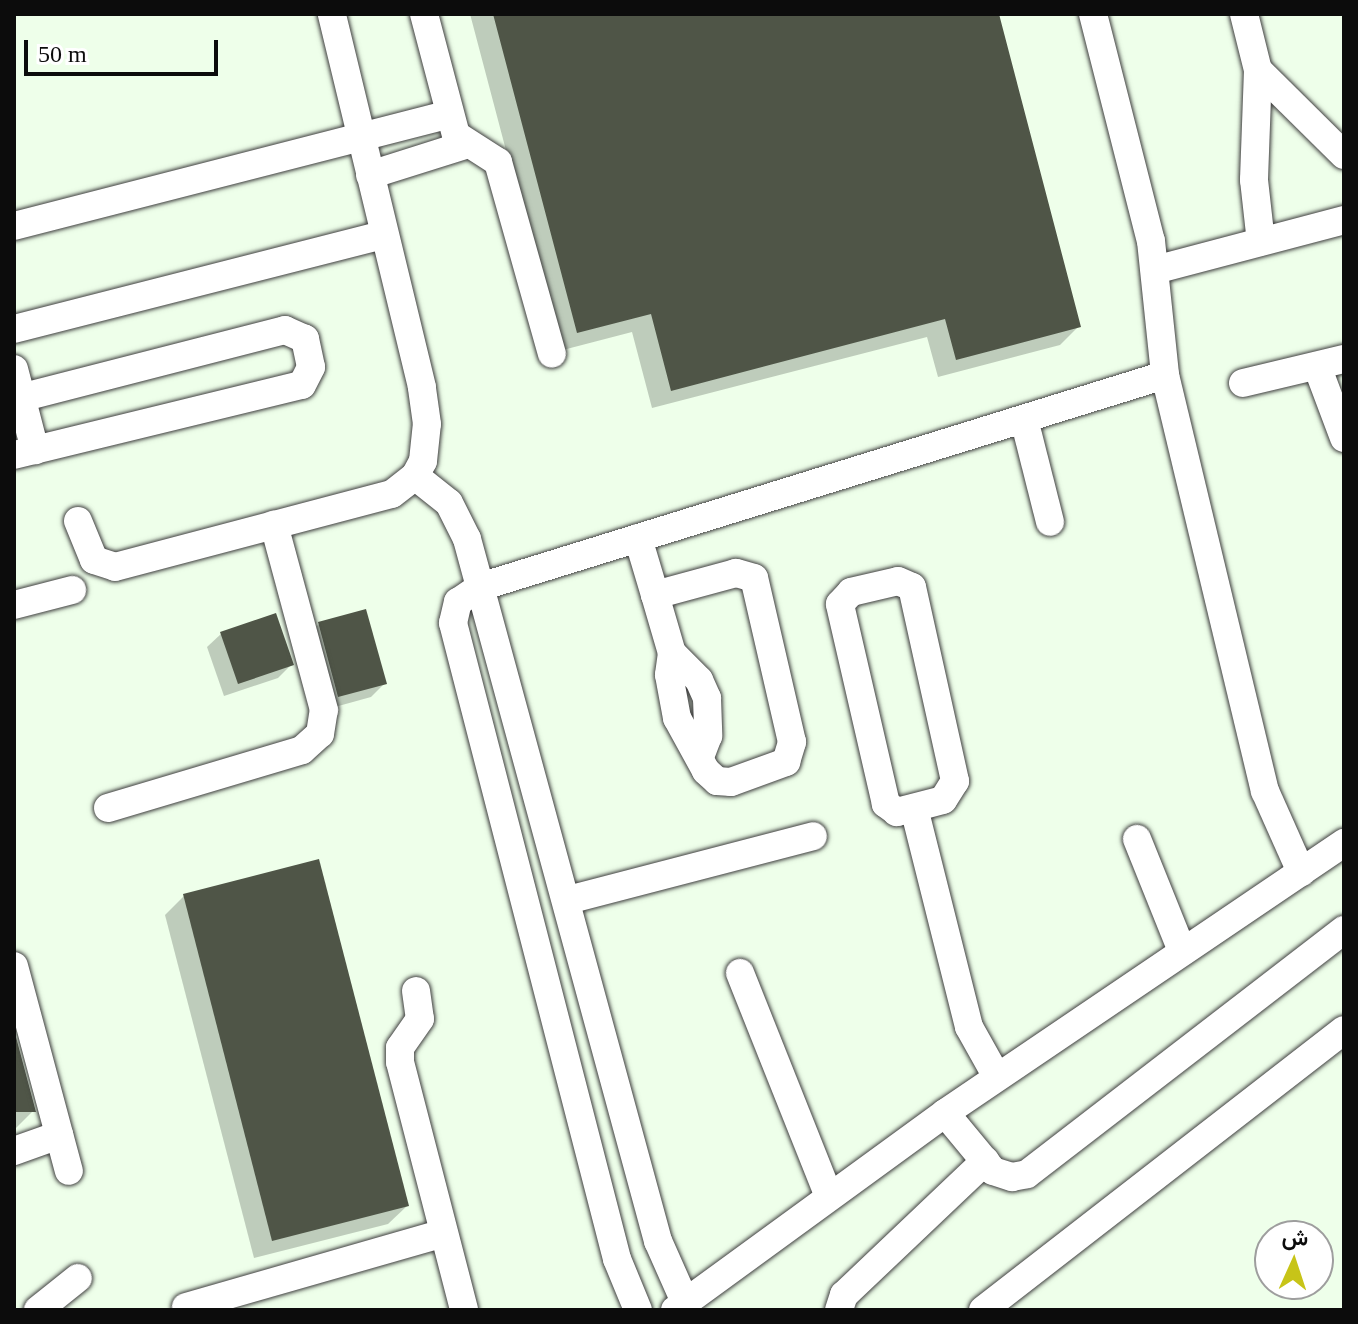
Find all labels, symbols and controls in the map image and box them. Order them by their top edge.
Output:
scale bar [28,24,222,74]
text: 50 m [38,41,87,67]
north arrow [1254,1220,1334,1300]
text: ش [1281,1224,1309,1251]

